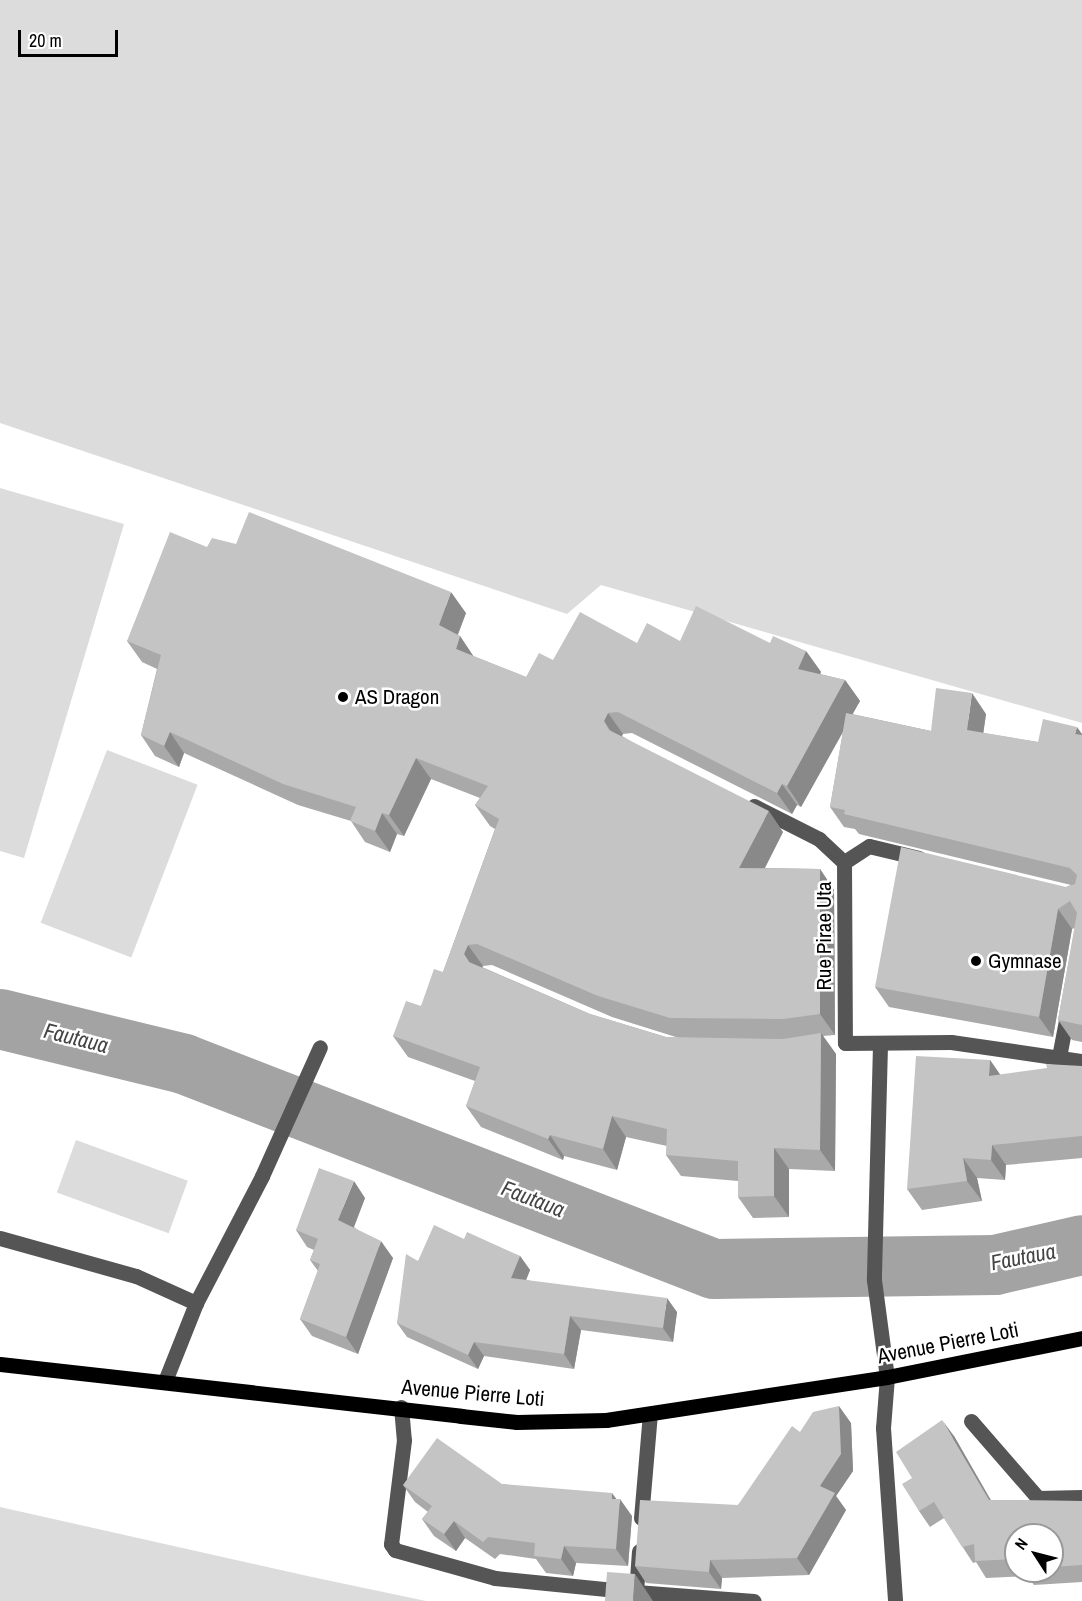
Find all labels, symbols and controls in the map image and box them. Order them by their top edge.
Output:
scale bar [21,18,122,56]
text: 20 m [29,28,62,53]
place label: AS Dragon [355,684,439,710]
marker: AS Dragon [336,690,350,704]
street label: Rue Pirae Uta [811,881,837,991]
place label: Gymnase [988,948,1062,974]
marker: Gymnase [969,954,983,968]
water label: Fautaua [41,1017,111,1059]
water label: Fautaua [498,1175,568,1223]
water label: Fautaua [988,1238,1058,1276]
street label: Avenue Pierre Loti [875,1317,1021,1369]
street label: Avenue Pierre Loti [401,1374,545,1412]
north arrow [1004,1523,1064,1583]
text: N [1009,1533,1033,1554]

